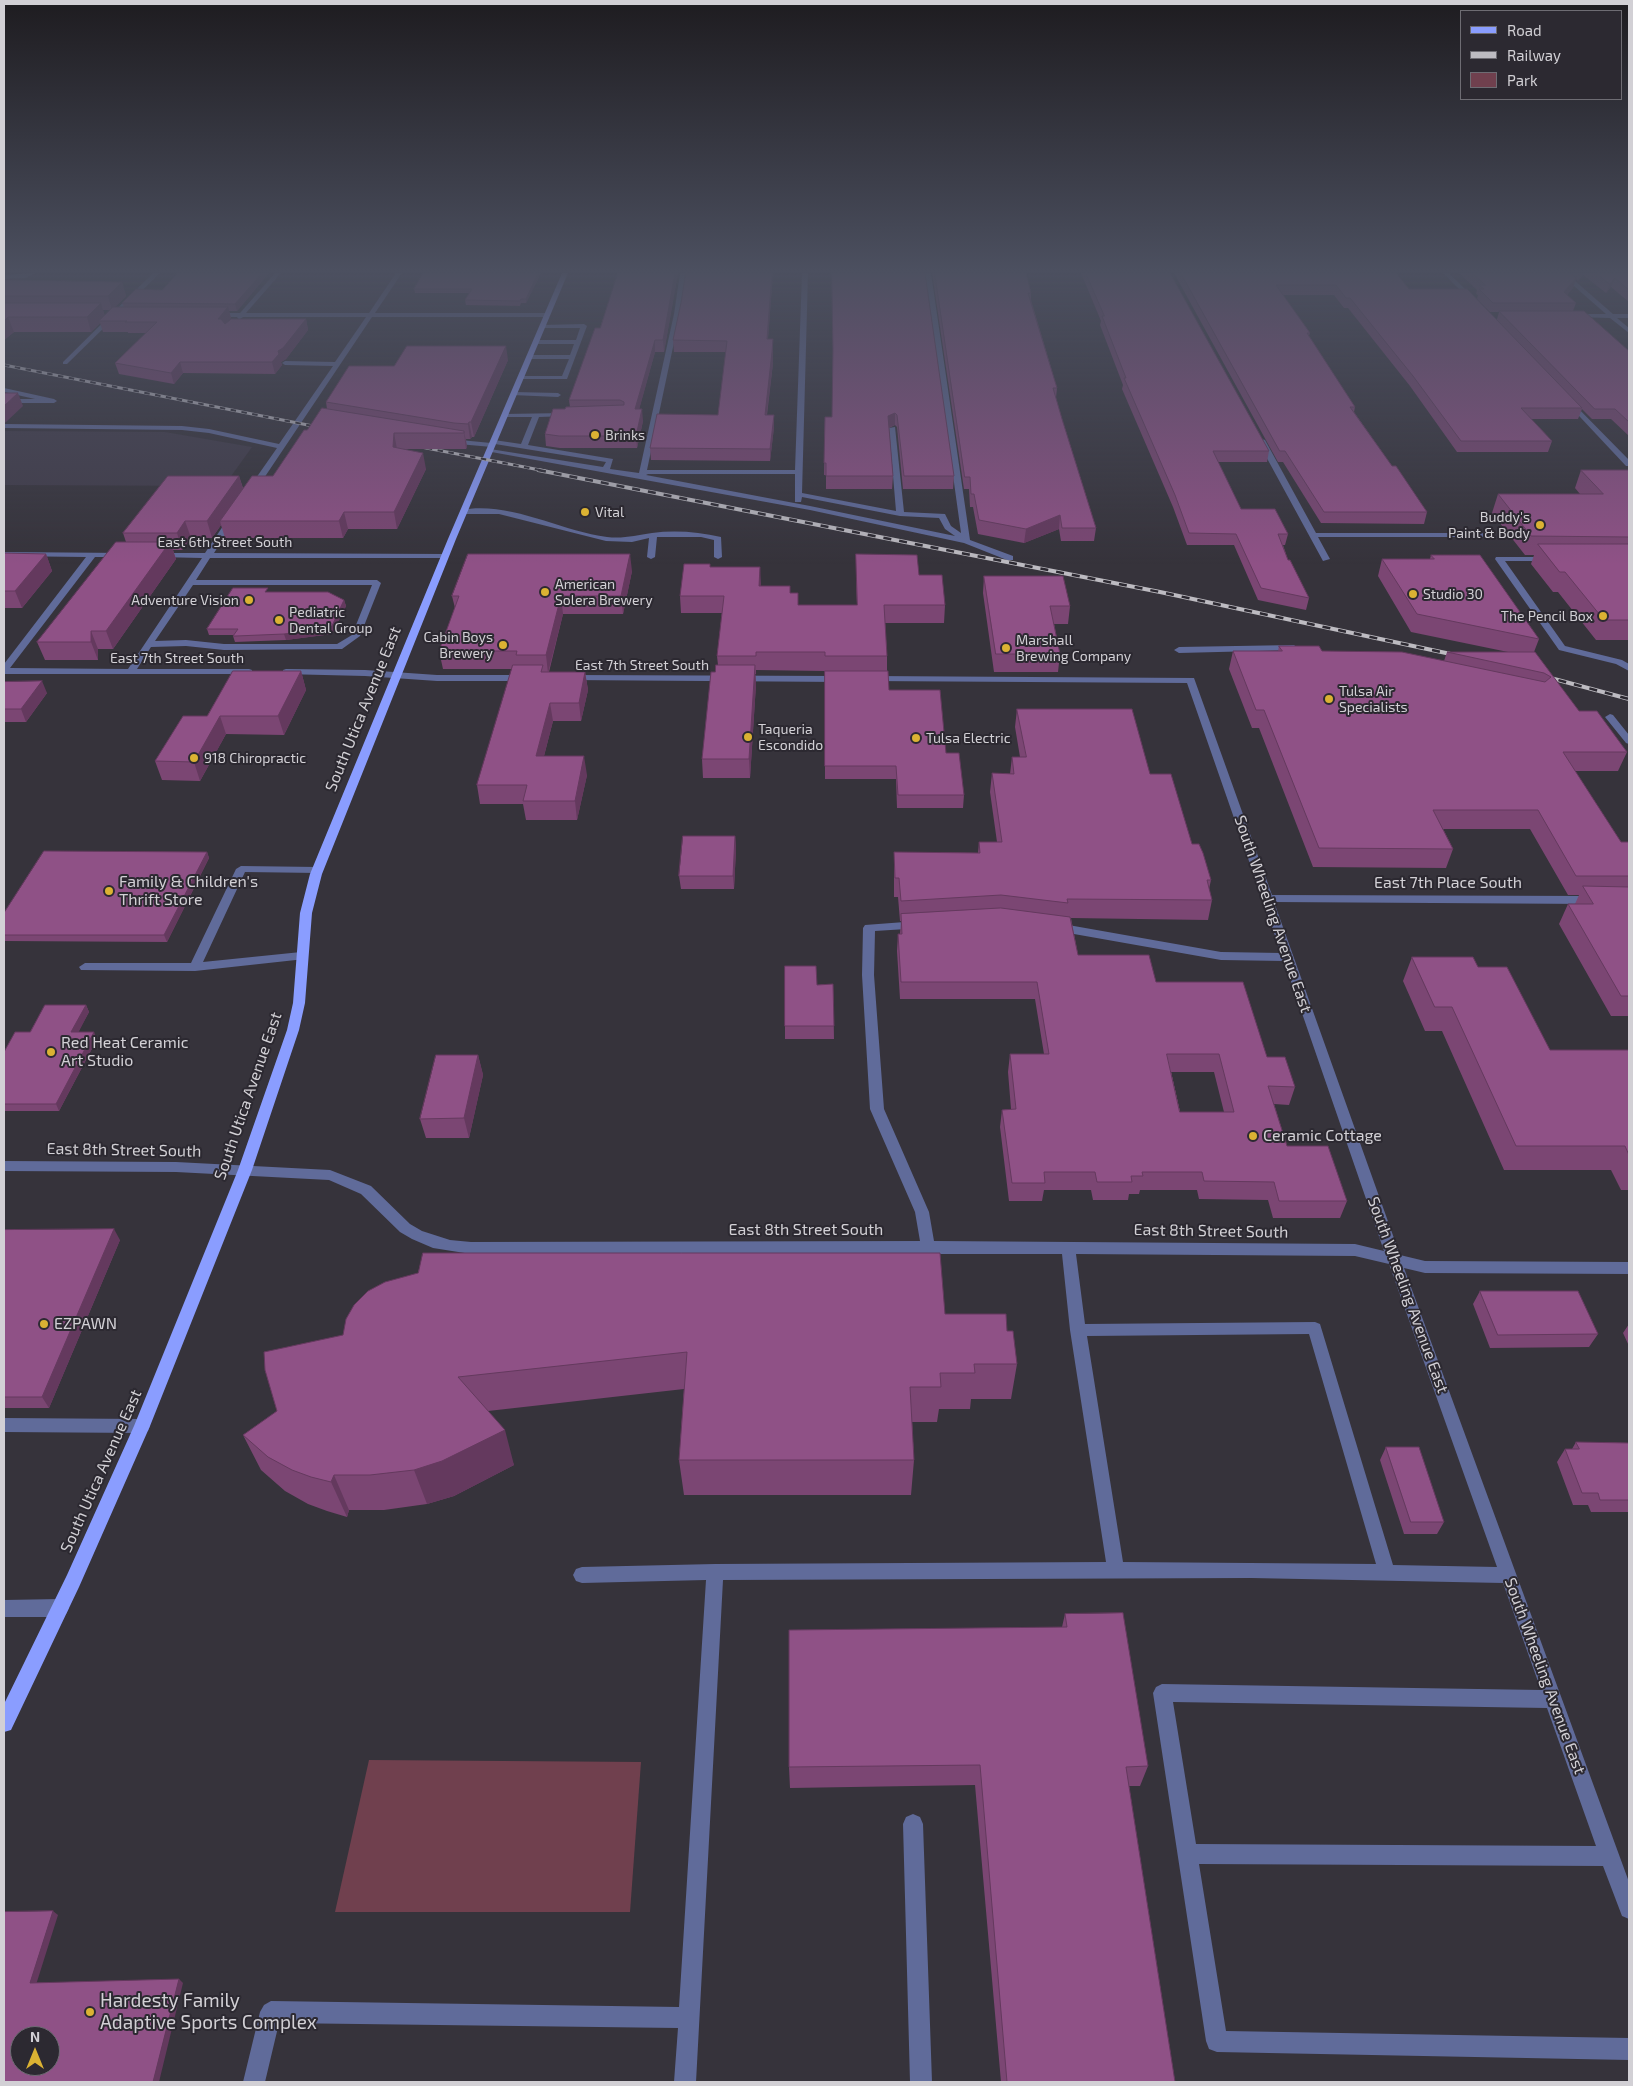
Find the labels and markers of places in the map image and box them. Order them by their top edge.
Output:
place label: Brinks [605,427,645,443]
marker: Brinks [589,429,601,441]
place label: Vital [595,504,624,520]
marker: Vital [579,506,591,518]
place label: Buddy's Paint & Body [1448,509,1530,542]
marker: Buddy's Paint & Body [1534,519,1546,531]
place label: American Solera Brewery [555,576,653,608]
marker: American Solera Brewery [539,586,551,598]
place label: Studio 30 [1423,586,1483,602]
marker: Studio 30 [1407,588,1419,600]
place label: Adventure Vision [131,592,239,608]
marker: Adventure Vision [243,594,255,606]
place label: Pediatric Dental Group [289,604,373,636]
place label: The Pencil Box [1501,608,1593,624]
marker: The Pencil Box [1597,610,1609,622]
marker: Pediatric Dental Group [273,614,285,626]
place label: Cabin Boys Brewery [424,629,493,662]
place label: Marshall Brewing Company [1016,632,1131,664]
marker: Cabin Boys Brewery [497,639,509,651]
marker: Marshall Brewing Company [1000,642,1012,654]
place label: Tulsa Air Specialists [1339,683,1408,716]
marker: Tulsa Air Specialists [1323,693,1335,705]
place label: Taqueria Escondido [758,721,823,754]
place label: Tulsa Electric [926,730,1011,746]
marker: Taqueria Escondido [742,731,754,743]
marker: Tulsa Electric [910,732,922,744]
place label: 918 Chiropractic [204,750,306,766]
marker: 918 Chiropractic [188,752,200,764]
place label: Family & Children's Thrift Store [119,872,258,910]
marker: Family & Children's Thrift Store [103,885,115,897]
place label: Red Heat Ceramic Art Studio [61,1033,189,1071]
marker: Red Heat Ceramic Art Studio [45,1046,57,1058]
place label: Ceramic Cottage [1263,1126,1382,1146]
marker: Ceramic Cottage [1247,1130,1259,1142]
place label: EZPAWN [54,1314,117,1334]
marker: EZPAWN [38,1318,50,1330]
place label: Hardesty Family Adaptive Sports Complex [100,1990,317,2034]
marker: Hardesty Family Adaptive Sports Complex [84,2006,96,2018]

